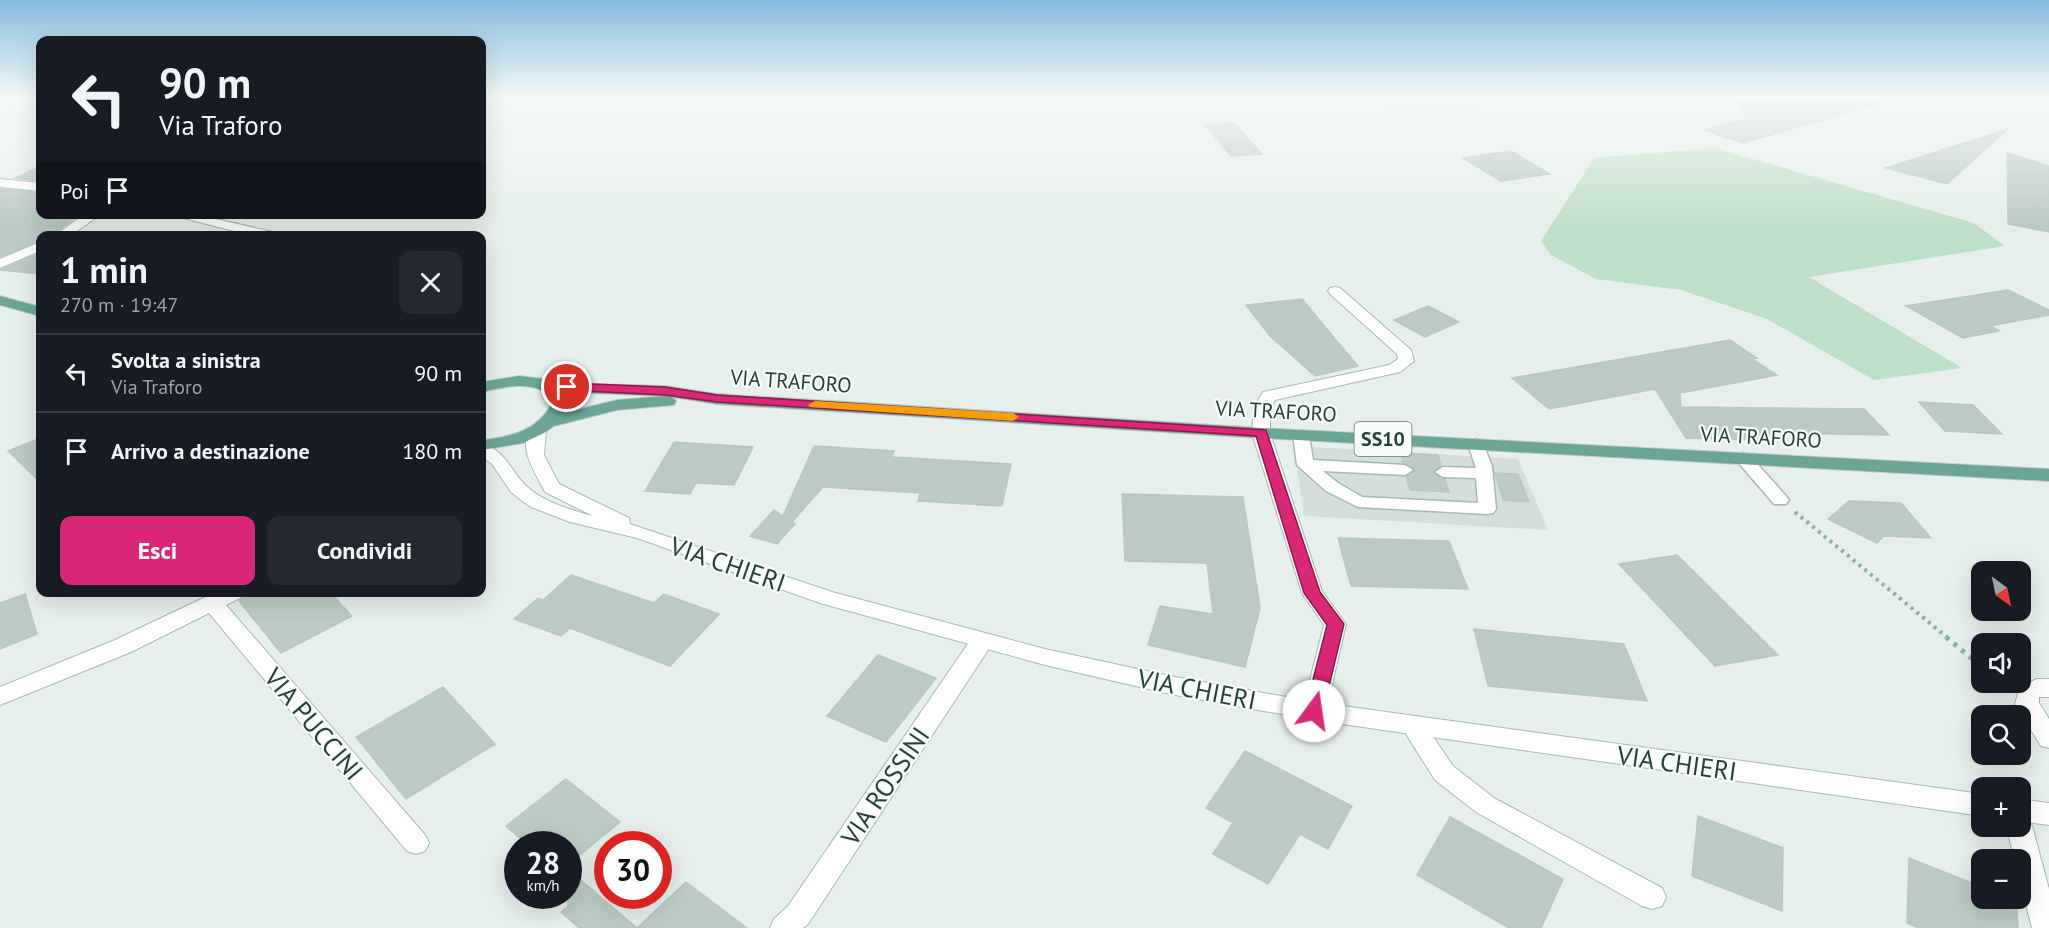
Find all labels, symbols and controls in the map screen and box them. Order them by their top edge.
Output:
text: 90 m [159,55,251,110]
icon: left [60,60,138,138]
text: Via Traforo [159,108,283,142]
icon: arrive [101,174,134,207]
text: Poi [60,177,89,205]
text: 1 min [60,246,148,293]
button: close [399,251,462,314]
text: 270 m · 19:47 [60,292,178,318]
text: Svolta a sinistra [111,346,261,374]
icon: left [60,357,93,390]
text: 90 m [414,359,462,387]
pin [541,361,592,412]
street label: VIA TRAFORO [728,363,853,399]
icon: arrive [550,370,583,403]
text: Via Traforo [111,374,202,400]
street label: VIA TRAFORO [1214,394,1337,428]
street label: VIA TRAFORO [1699,420,1822,454]
road number: SS10 [1354,422,1412,456]
icon: arrive [60,435,93,468]
text: Arrivo a destinazione [111,437,310,465]
text: 180 m [402,437,462,465]
button: Esci [60,516,255,585]
button: Condividi [267,516,462,585]
street label: VIA CHIERI [665,528,790,599]
north arrow [1971,561,2031,621]
map controls [1971,561,2031,909]
button: sound [1971,633,2031,693]
street label: VIA PUCCINI [257,660,371,787]
street label: VIA CHIERI [1134,661,1259,717]
position arrow [1282,679,1346,743]
button: search [1971,705,2031,765]
street label: VIA ROSSINI [833,720,937,852]
street label: VIA CHIERI [1614,738,1739,788]
button: + [1971,777,2031,837]
speed limit sign: 30 [594,831,672,909]
text: 28 [526,843,560,882]
button: − [1971,849,2031,909]
text: km/h [527,876,559,895]

